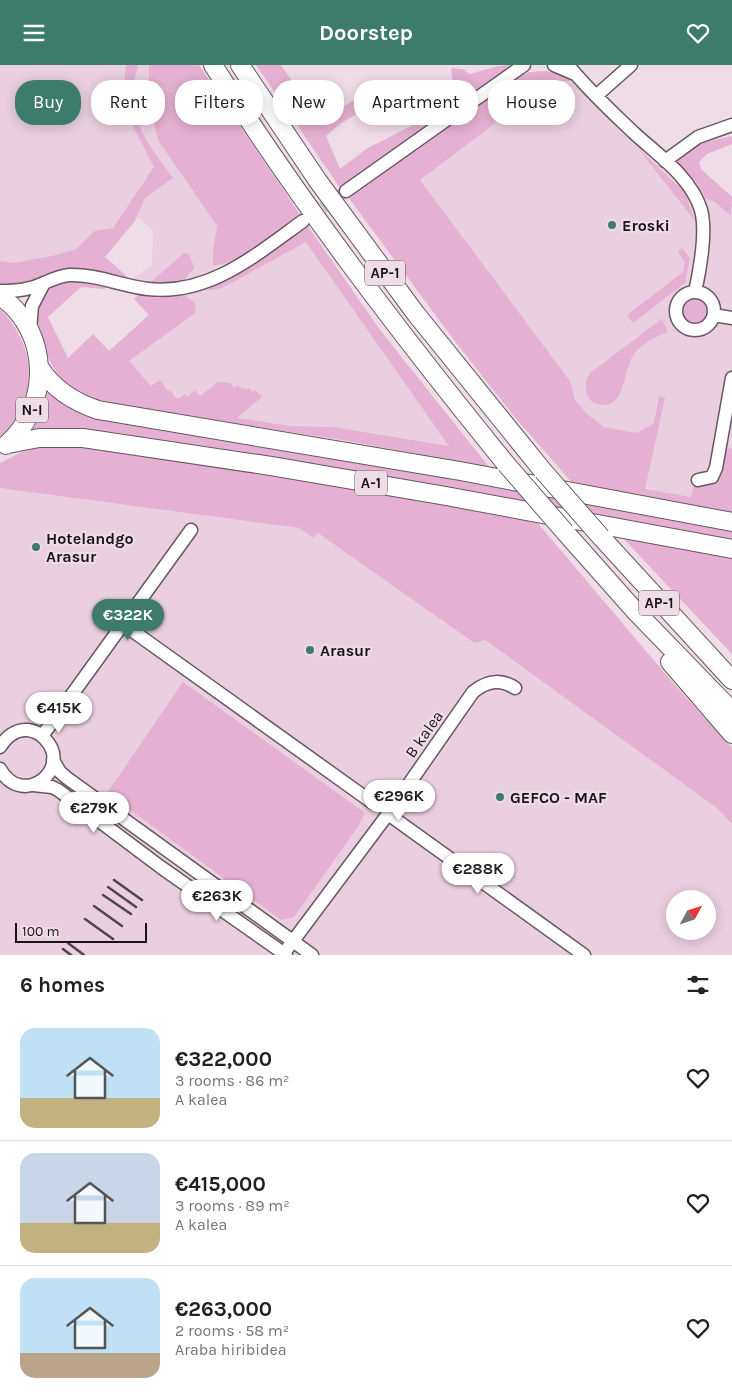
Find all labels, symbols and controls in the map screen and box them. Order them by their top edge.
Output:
icon: menu [20,19,48,47]
icon: heart [684,19,712,47]
text: Doorstep [319,20,413,46]
chip: Buy [15,80,81,125]
chip: Rent [91,80,165,125]
chip: Filters [175,80,263,125]
chip: New [273,80,344,125]
chip: Apartment [354,80,478,125]
chip: House [488,80,575,125]
place label: Eroski [622,216,670,235]
marker: Eroski [606,219,618,231]
road number: AP-1 [365,261,405,285]
road number: N-I [16,397,48,423]
road number: A-1 [355,471,387,495]
place label: Hotelandgo Arasur [46,529,134,566]
marker: Hotelandgo Arasur [30,541,42,553]
road number: AP-1 [639,591,679,615]
pin: €322K [93,599,163,641]
text: €322K [103,605,153,624]
place label: Arasur [320,641,371,660]
marker: Arasur [304,644,316,656]
pin: €415K [24,691,94,734]
text: €415K [36,698,82,717]
street label: B kalea [401,707,447,761]
pin: €296K [364,779,434,822]
text: €296K [374,786,424,805]
place label: GEFCO - MAF [510,788,607,807]
pin: €279K [59,791,129,834]
marker: GEFCO - MAF [494,791,506,803]
text: €279K [70,798,118,817]
pin: €288K [443,853,513,895]
text: €288K [453,859,503,878]
pin: €263K [182,879,252,922]
text: €263K [192,886,242,905]
north arrow [666,890,716,940]
map controls [666,890,716,940]
scale bar [15,920,148,943]
text: 100 m [22,923,60,940]
icon: filters [684,971,712,999]
text: 6 homes [20,973,105,997]
text: €322,000 [175,1047,272,1071]
icon: home [60,1048,120,1108]
icon: heart [684,1064,712,1092]
text: 3 rooms · 86 m² [175,1071,290,1090]
text: A kalea [175,1090,227,1109]
text: €415,000 [175,1172,266,1196]
icon: home [60,1173,120,1233]
icon: heart [684,1189,712,1217]
text: 3 rooms · 89 m² [175,1196,290,1215]
text: A kalea [175,1215,227,1234]
text: €263,000 [175,1297,272,1321]
icon: home [60,1298,120,1358]
icon: heart [684,1314,712,1342]
text: 2 rooms · 58 m² [175,1321,289,1340]
text: Araba hiribidea [175,1340,287,1359]

